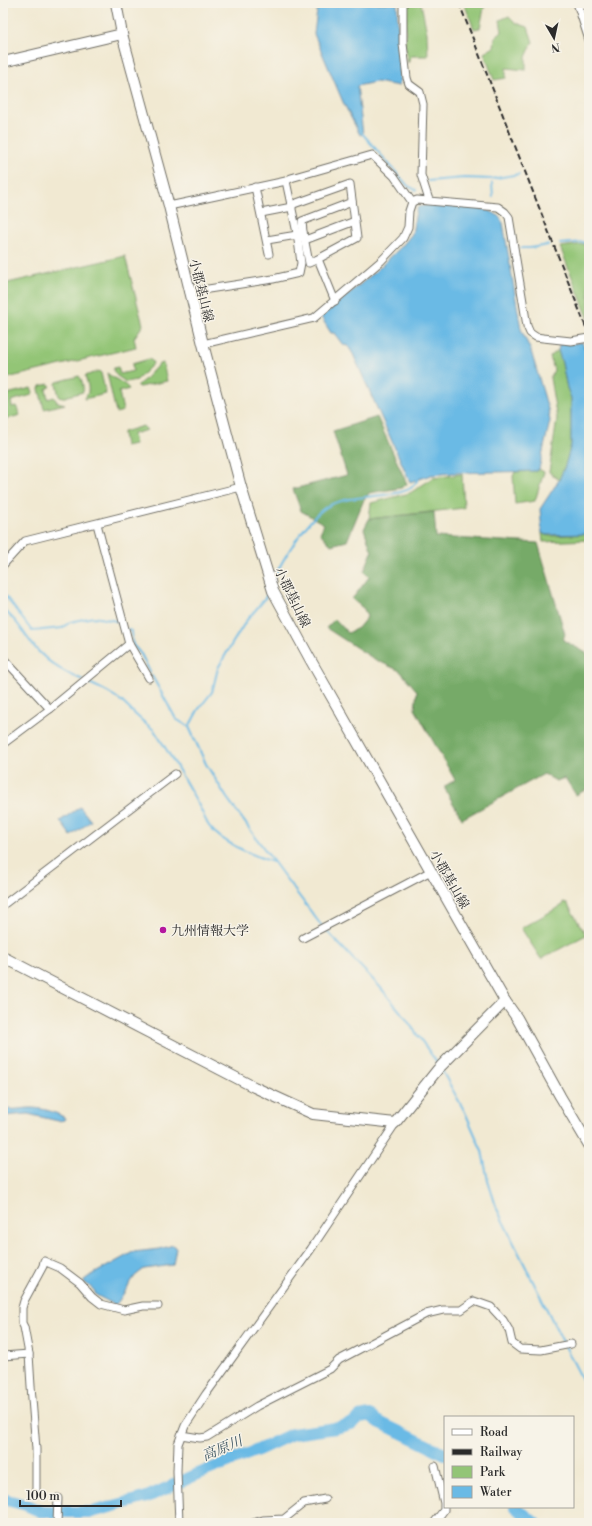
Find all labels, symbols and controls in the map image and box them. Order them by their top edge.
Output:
north arrow [534,18,574,58]
text: N [550,39,561,55]
street label: 小郡基山線 [185,257,217,324]
street label: 小郡基山線 [271,565,314,630]
street label: 小郡基山線 [426,847,472,912]
place label: 九州情報大学 [171,923,249,939]
marker: 九州情報大学 [158,925,168,935]
legend [444,1416,574,1508]
text: Road [480,1425,508,1440]
water label: 高原川 [200,1432,247,1465]
text: Railway [480,1445,522,1460]
text: Park [480,1465,506,1480]
scale bar [20,1482,121,1508]
text: Water [479,1485,512,1500]
text: 100 m [26,1489,60,1504]

